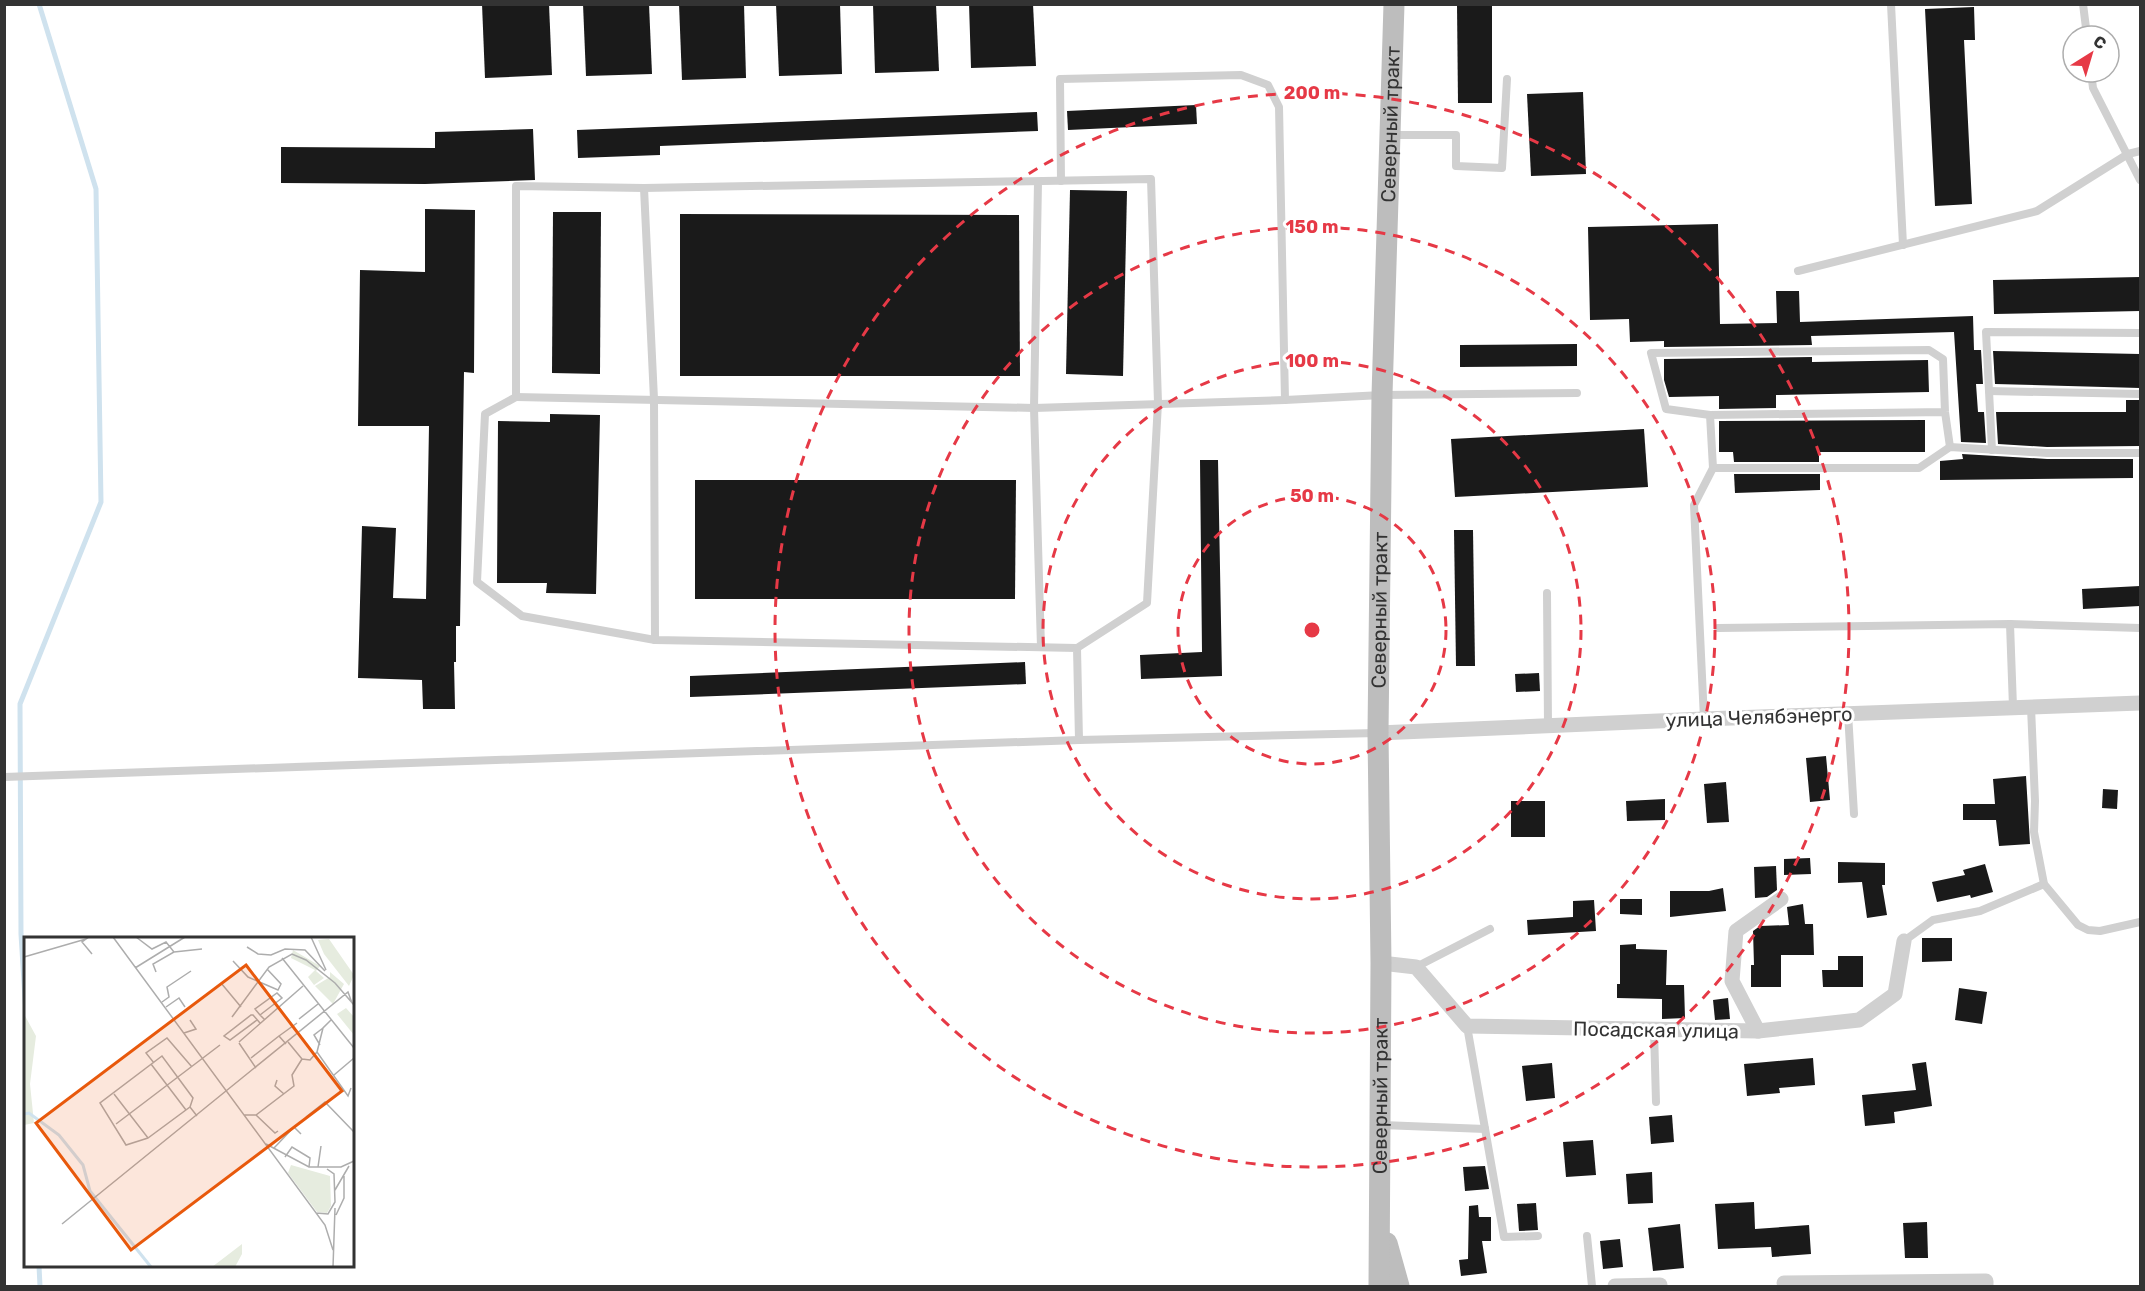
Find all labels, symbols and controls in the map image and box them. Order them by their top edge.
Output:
north arrow [2061,24,2121,84]
text: С [2090,31,2110,53]
street label: Северный тракт [1376,46,1405,203]
text: 200 m [1284,82,1340,104]
text: 150 m [1285,216,1339,238]
text: 100 m [1285,350,1339,372]
text: 50 m [1290,485,1334,507]
street label: Северный тракт [1367,532,1392,688]
centre of rings [1302,620,1322,640]
street label: улица Челябэнерго [1665,702,1853,732]
inset map [24,937,354,1267]
street label: Посадская улица [1573,1017,1739,1043]
street label: Северный тракт [1368,1018,1393,1174]

